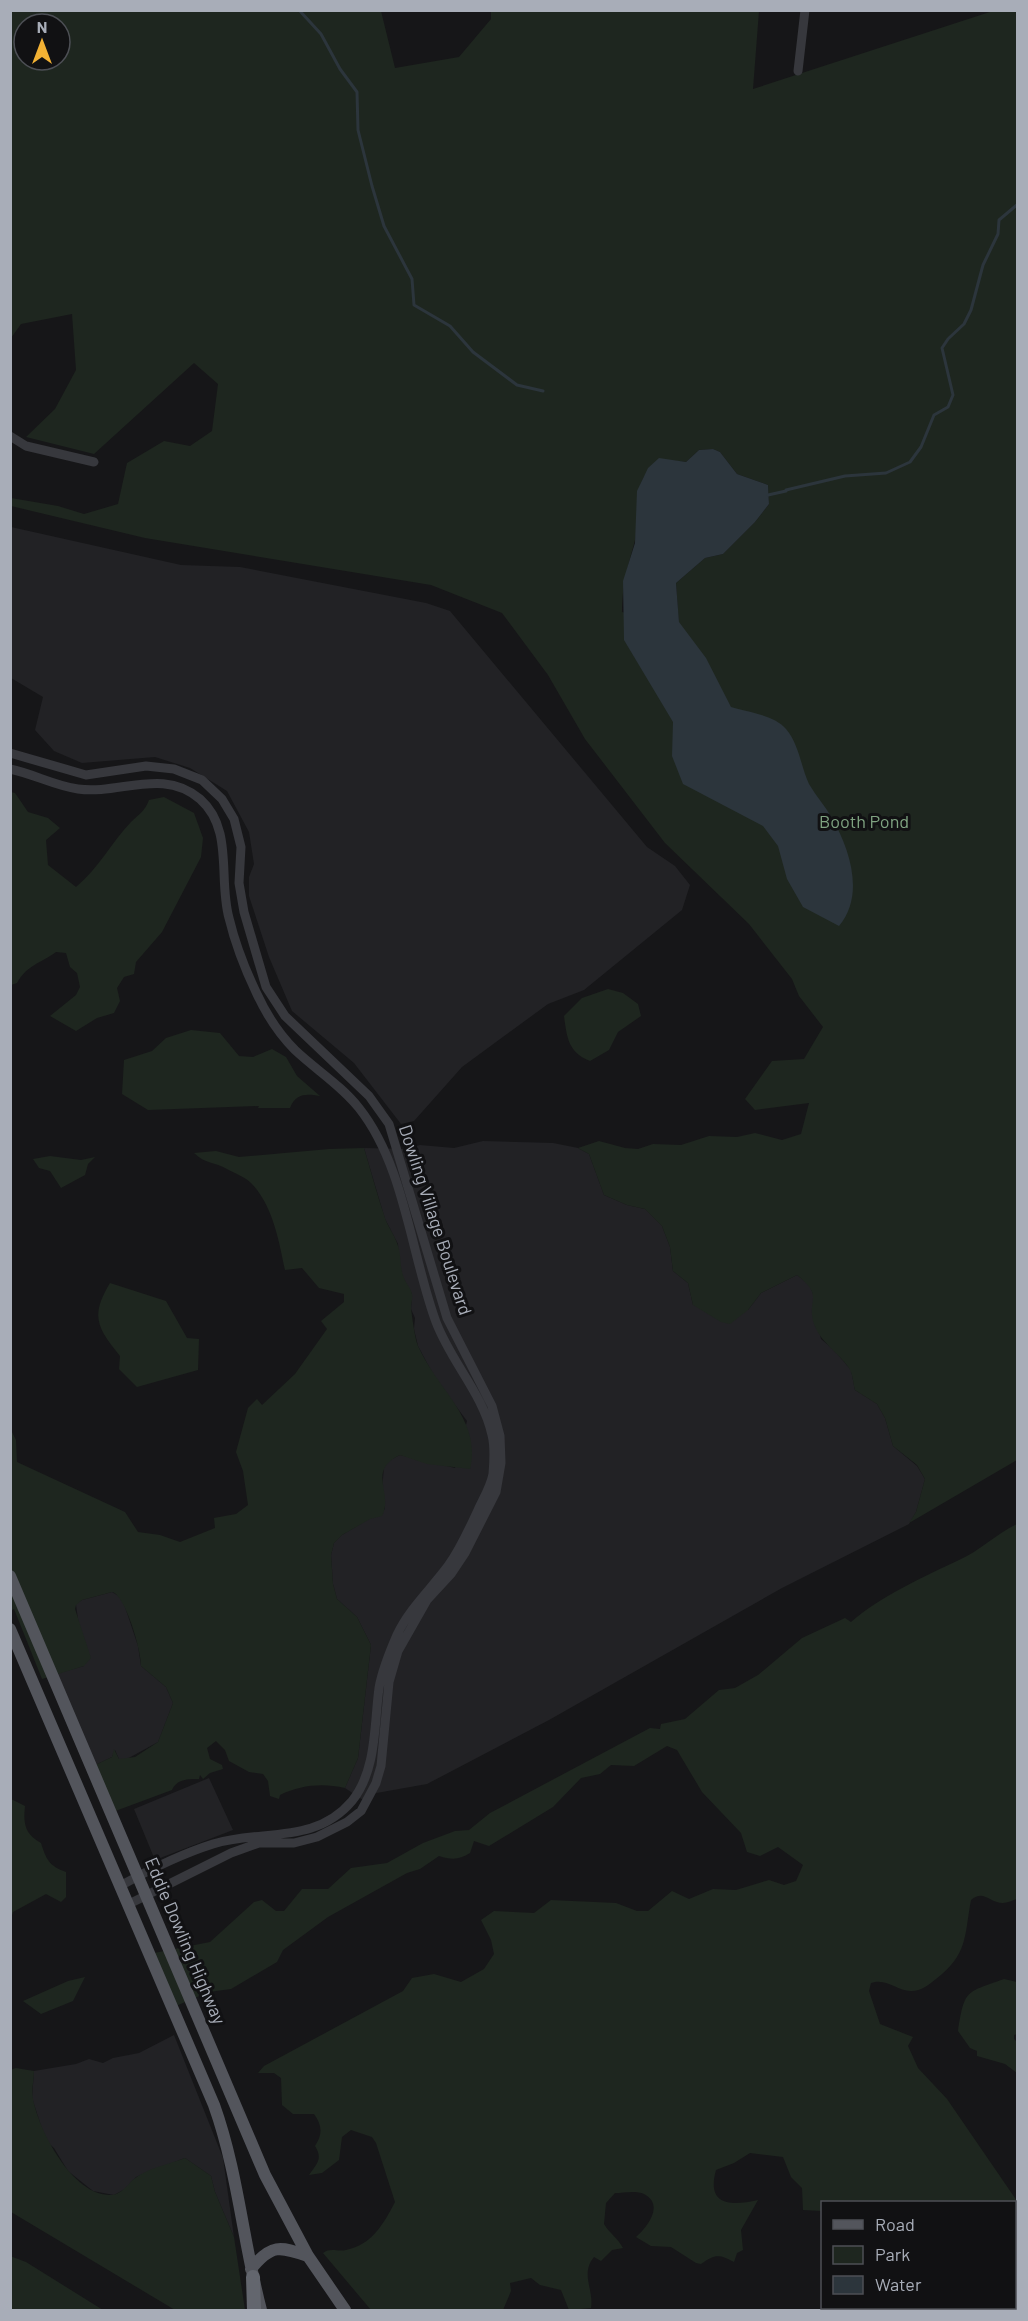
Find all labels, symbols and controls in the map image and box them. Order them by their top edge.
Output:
north arrow [12,12,72,72]
text: N [37,17,47,36]
park label: Booth Pond [819,810,909,832]
street label: Dowling Village Boulevard [395,1122,477,1318]
street label: Eddie Dowling Highway [141,1854,231,2027]
legend [821,2201,1016,2309]
text: Road [875,2213,915,2235]
text: Park [875,2243,910,2265]
text: Water [875,2273,922,2295]

